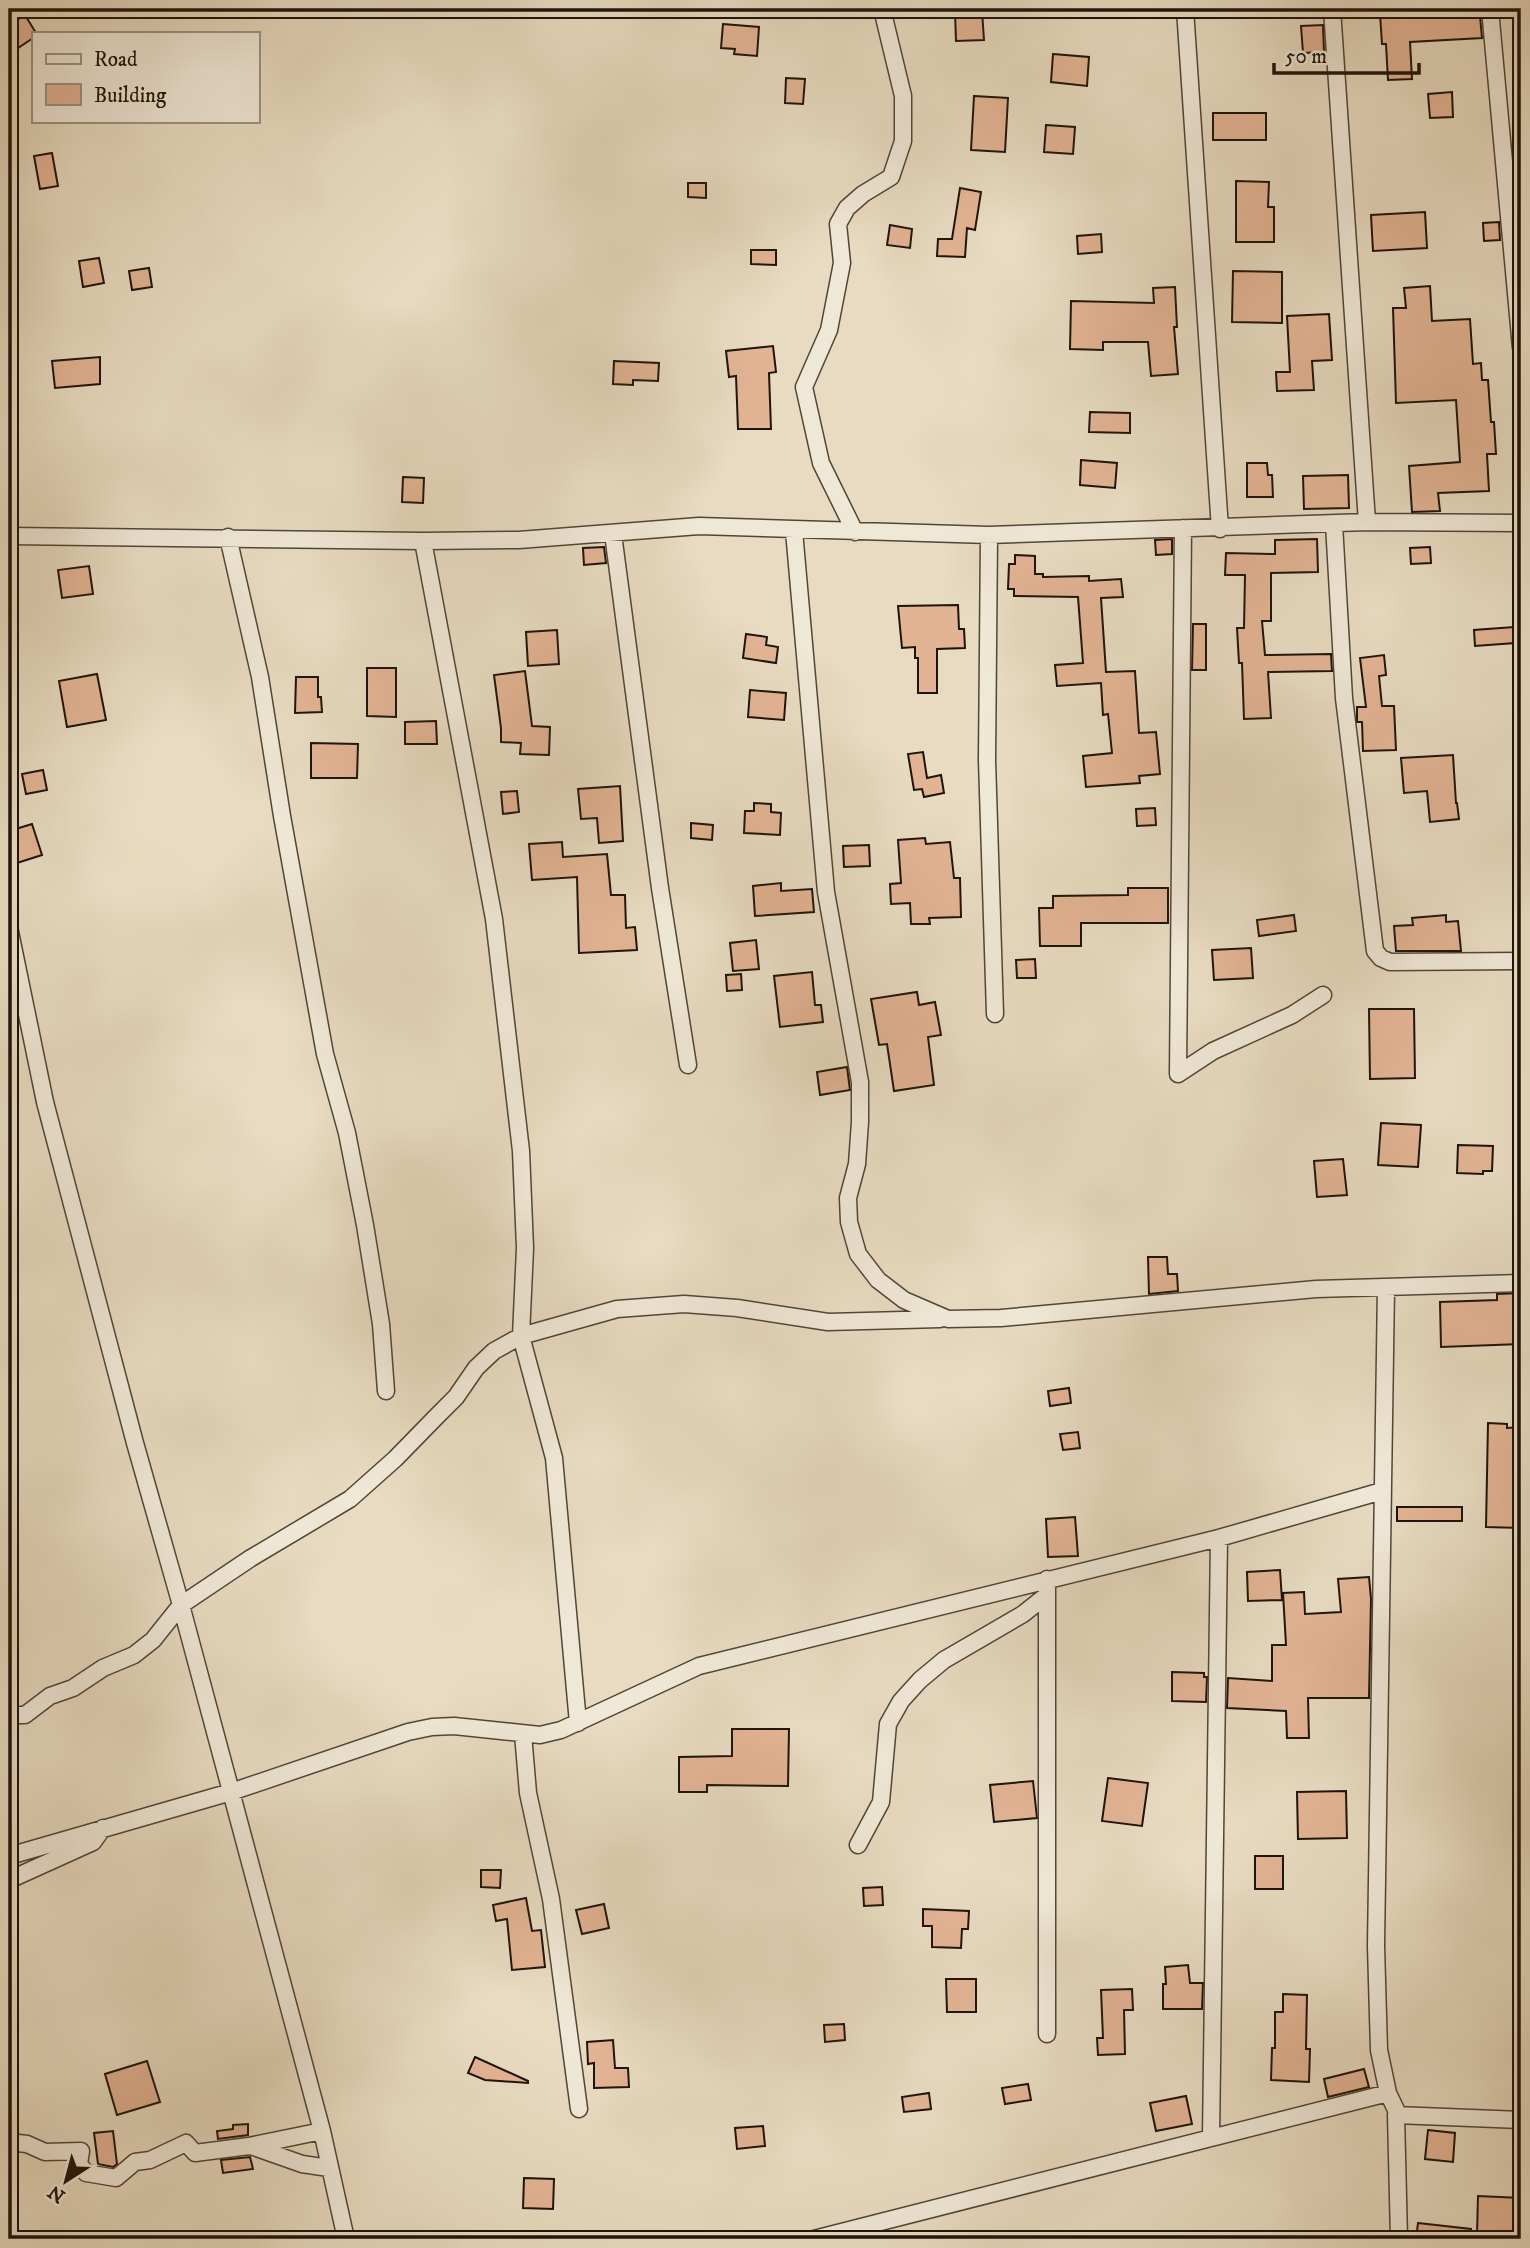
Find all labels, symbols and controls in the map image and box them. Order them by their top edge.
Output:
legend [32,32,259,122]
scale bar [1274,32,1420,76]
text: 50 m [1285,44,1327,70]
text: Road [94,47,138,73]
text: Building [94,83,167,109]
north arrow [32,2146,102,2216]
text: N [43,2179,70,2207]

